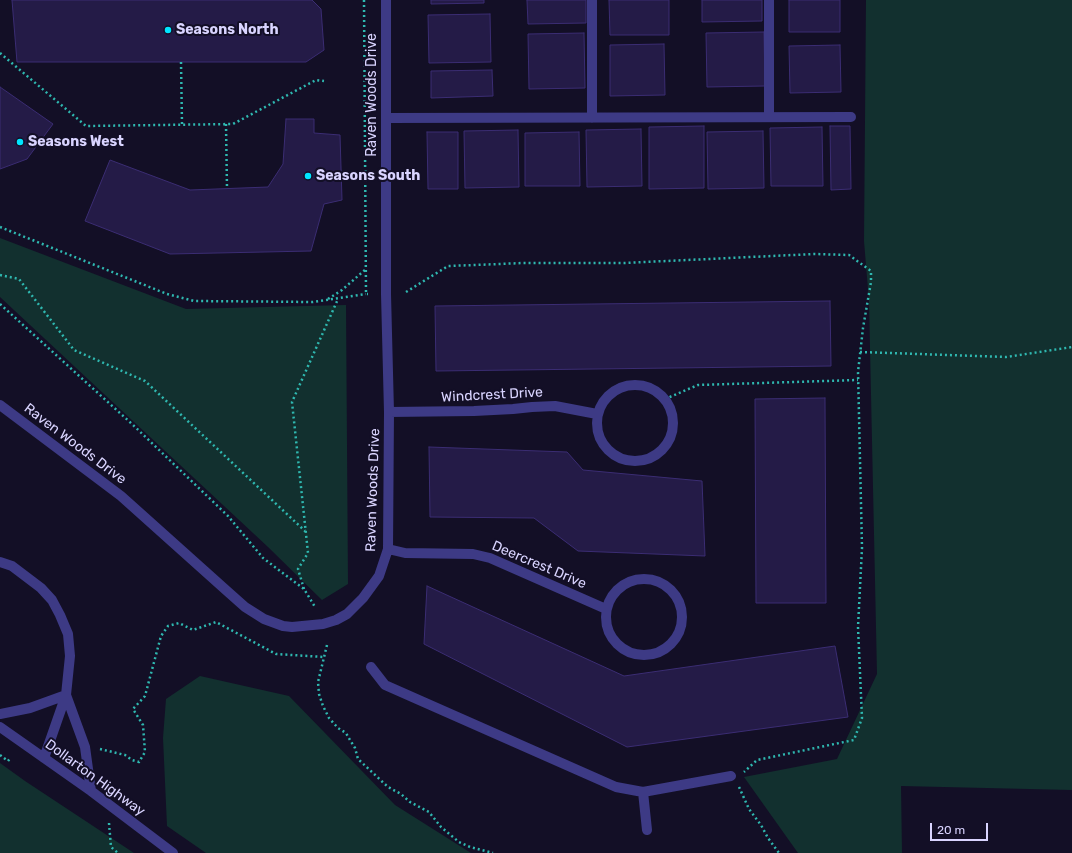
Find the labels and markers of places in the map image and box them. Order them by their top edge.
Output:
place label: Seasons North [176,22,278,38]
marker: Seasons North [163,25,173,35]
place label: Seasons West [28,134,124,150]
marker: Seasons West [15,137,25,147]
place label: Seasons South [316,168,420,184]
marker: Seasons South [303,171,313,181]

